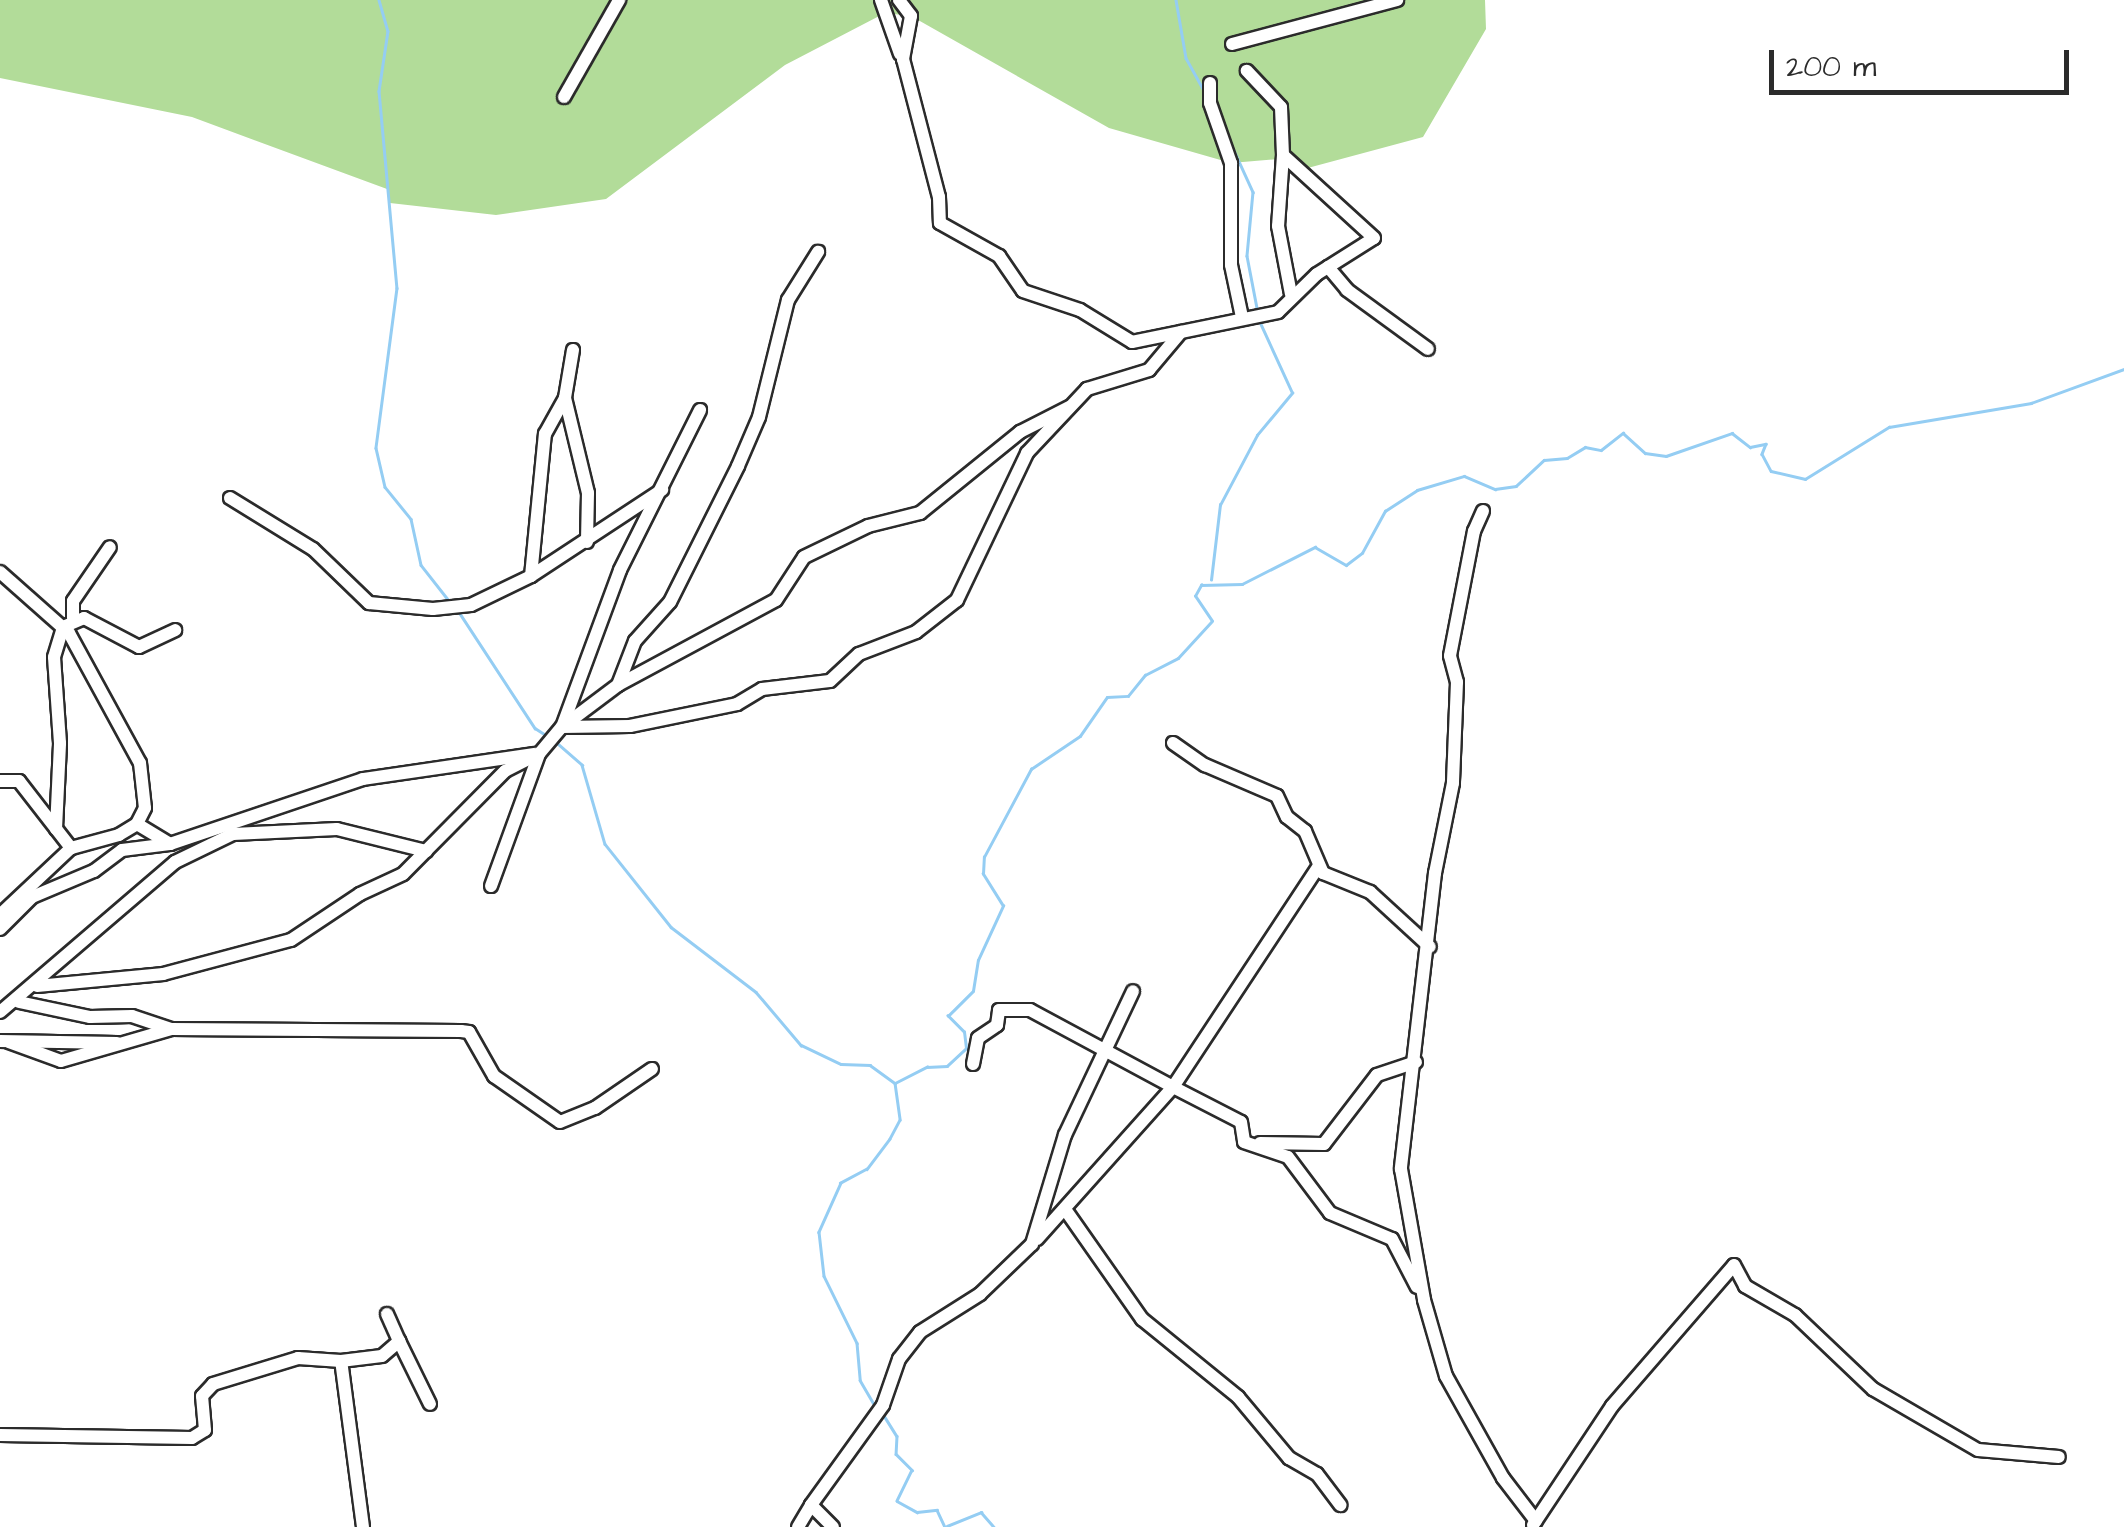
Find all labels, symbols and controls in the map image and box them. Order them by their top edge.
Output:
scale bar [1774,30,2074,92]
text: 200 m [1786,46,1876,88]

